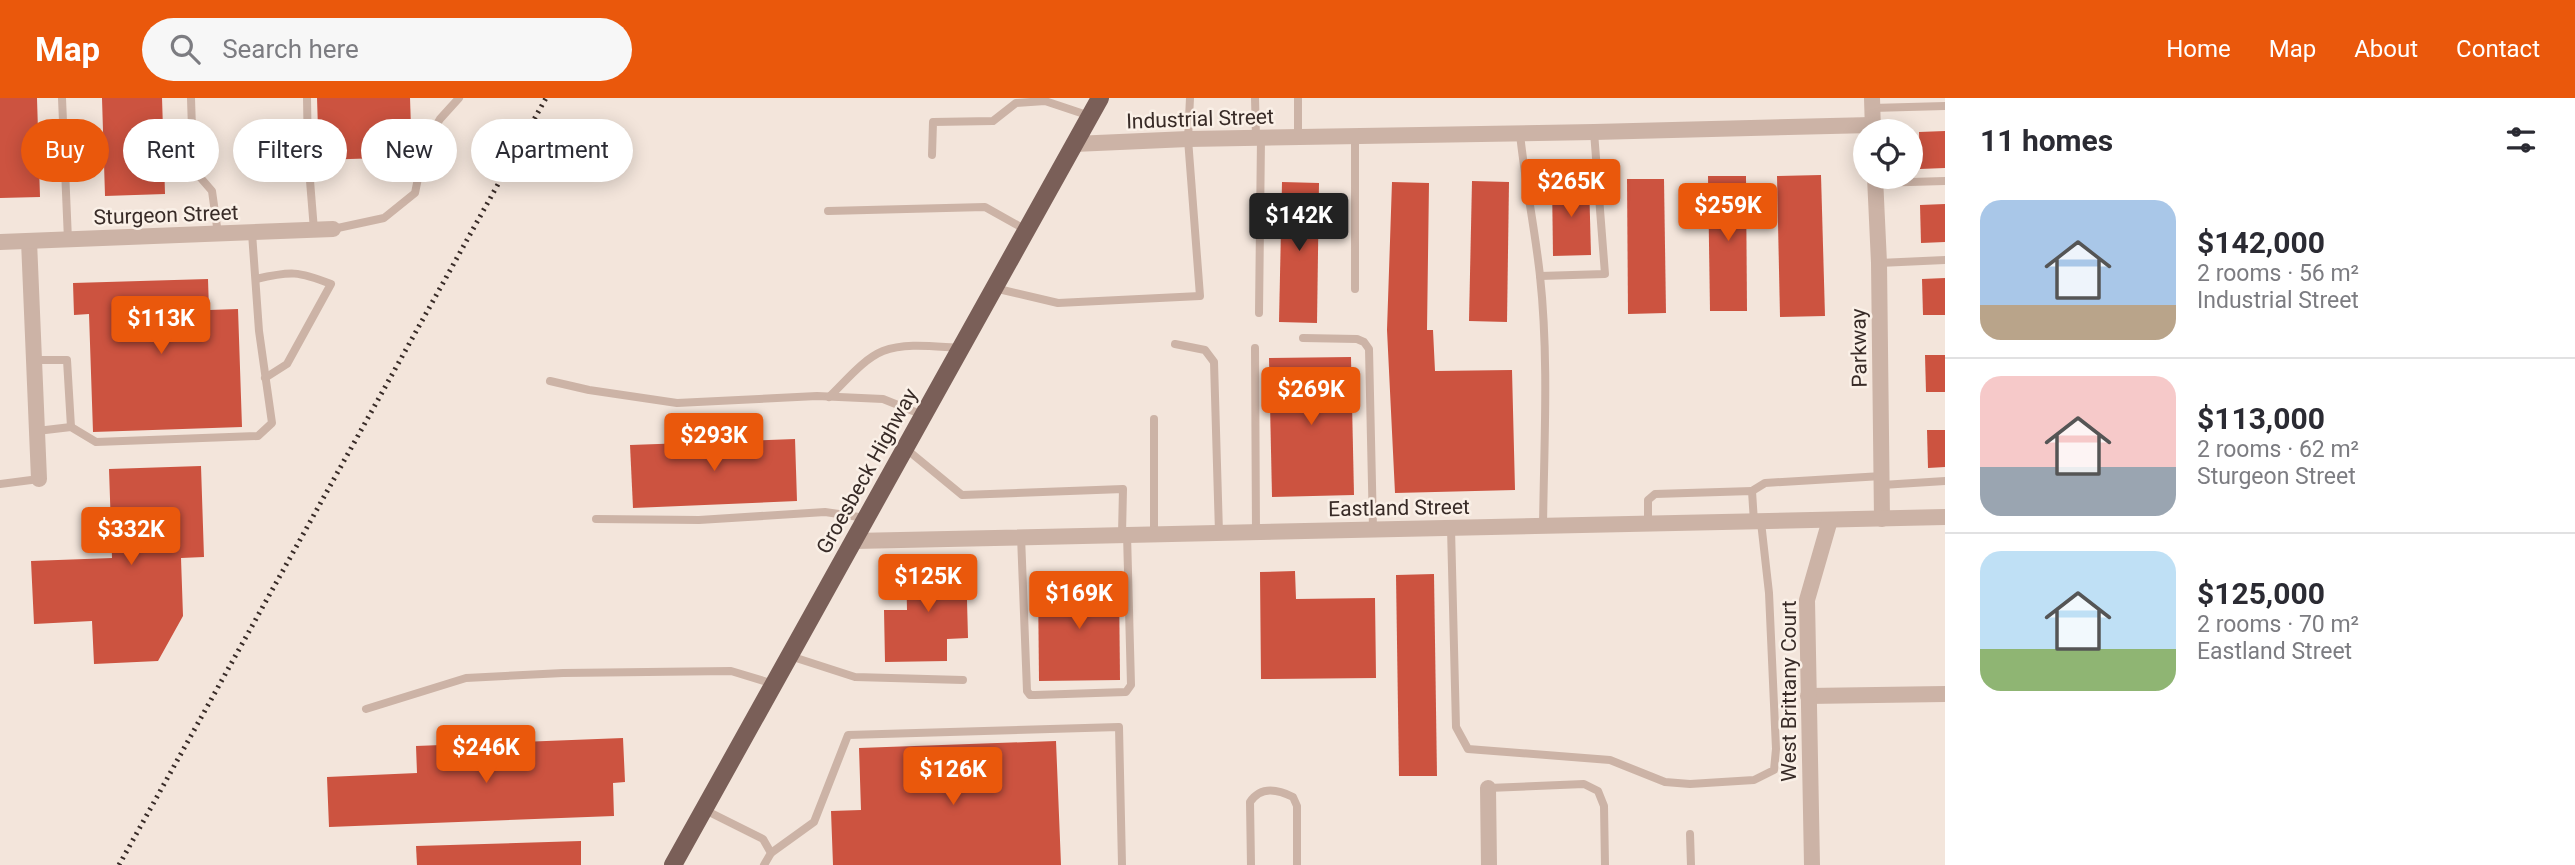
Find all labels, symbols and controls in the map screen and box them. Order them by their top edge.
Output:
search box [142,18,632,81]
text: Map [35,30,100,69]
icon: search [166,30,204,68]
text: Search here [222,34,359,64]
text: Home [2166,35,2231,63]
text: Map [2269,35,2316,63]
text: About [2354,35,2418,63]
text: Contact [2456,35,2540,63]
street label: Industrial Street [1126,104,1274,134]
chip: Buy [21,119,109,182]
chip: Rent [123,119,219,182]
chip: Filters [233,119,347,182]
chip: New [361,119,457,182]
chip: Apartment [471,119,633,182]
map controls [1853,119,1923,189]
button: locate [1853,119,1923,189]
icon: filters [2502,121,2540,159]
text: 11 homes [1980,123,2113,158]
pin: $265K [1522,159,1620,219]
text: $265K [1537,168,1605,195]
pin: $259K [1679,184,1777,243]
text: $259K [1694,192,1762,219]
pin: $142K [1250,194,1348,253]
street label: Sturgeon Street [93,200,239,230]
text: $142K [1265,202,1333,229]
text: $142,000 [2197,225,2325,260]
icon: home [2036,228,2120,312]
text: 2 rooms · 56 m² [2197,260,2359,287]
text: Industrial Street [2197,287,2359,314]
pin: $113K [112,296,210,356]
text: $113K [127,305,195,332]
street label: Parkway [1846,308,1872,388]
pin: $269K [1262,368,1360,427]
text: $269K [1277,376,1345,403]
street label: Groesbeck Highway [812,384,922,558]
text: $113,000 [2197,401,2325,436]
icon: home [2036,404,2120,488]
pin: $293K [665,414,763,473]
text: $293K [680,422,748,449]
text: 2 rooms · 62 m² [2197,436,2359,463]
text: Sturgeon Street [2197,463,2356,490]
street label: Eastland Street [1328,495,1470,521]
pin: $332K [82,508,180,567]
text: $332K [97,516,165,543]
pin: $125K [879,554,977,614]
text: $125K [894,563,962,590]
pin: $169K [1030,572,1128,631]
text: $125,000 [2197,576,2325,611]
icon: home [2036,579,2120,663]
text: $169K [1045,580,1113,607]
street label: West Brittany Court [1777,600,1801,782]
text: 2 rooms · 70 m² [2197,611,2359,638]
text: Eastland Street [2197,638,2352,665]
pin: $246K [437,726,535,785]
text: $246K [452,734,520,761]
pin: $126K [904,748,1002,807]
text: $126K [919,756,987,783]

